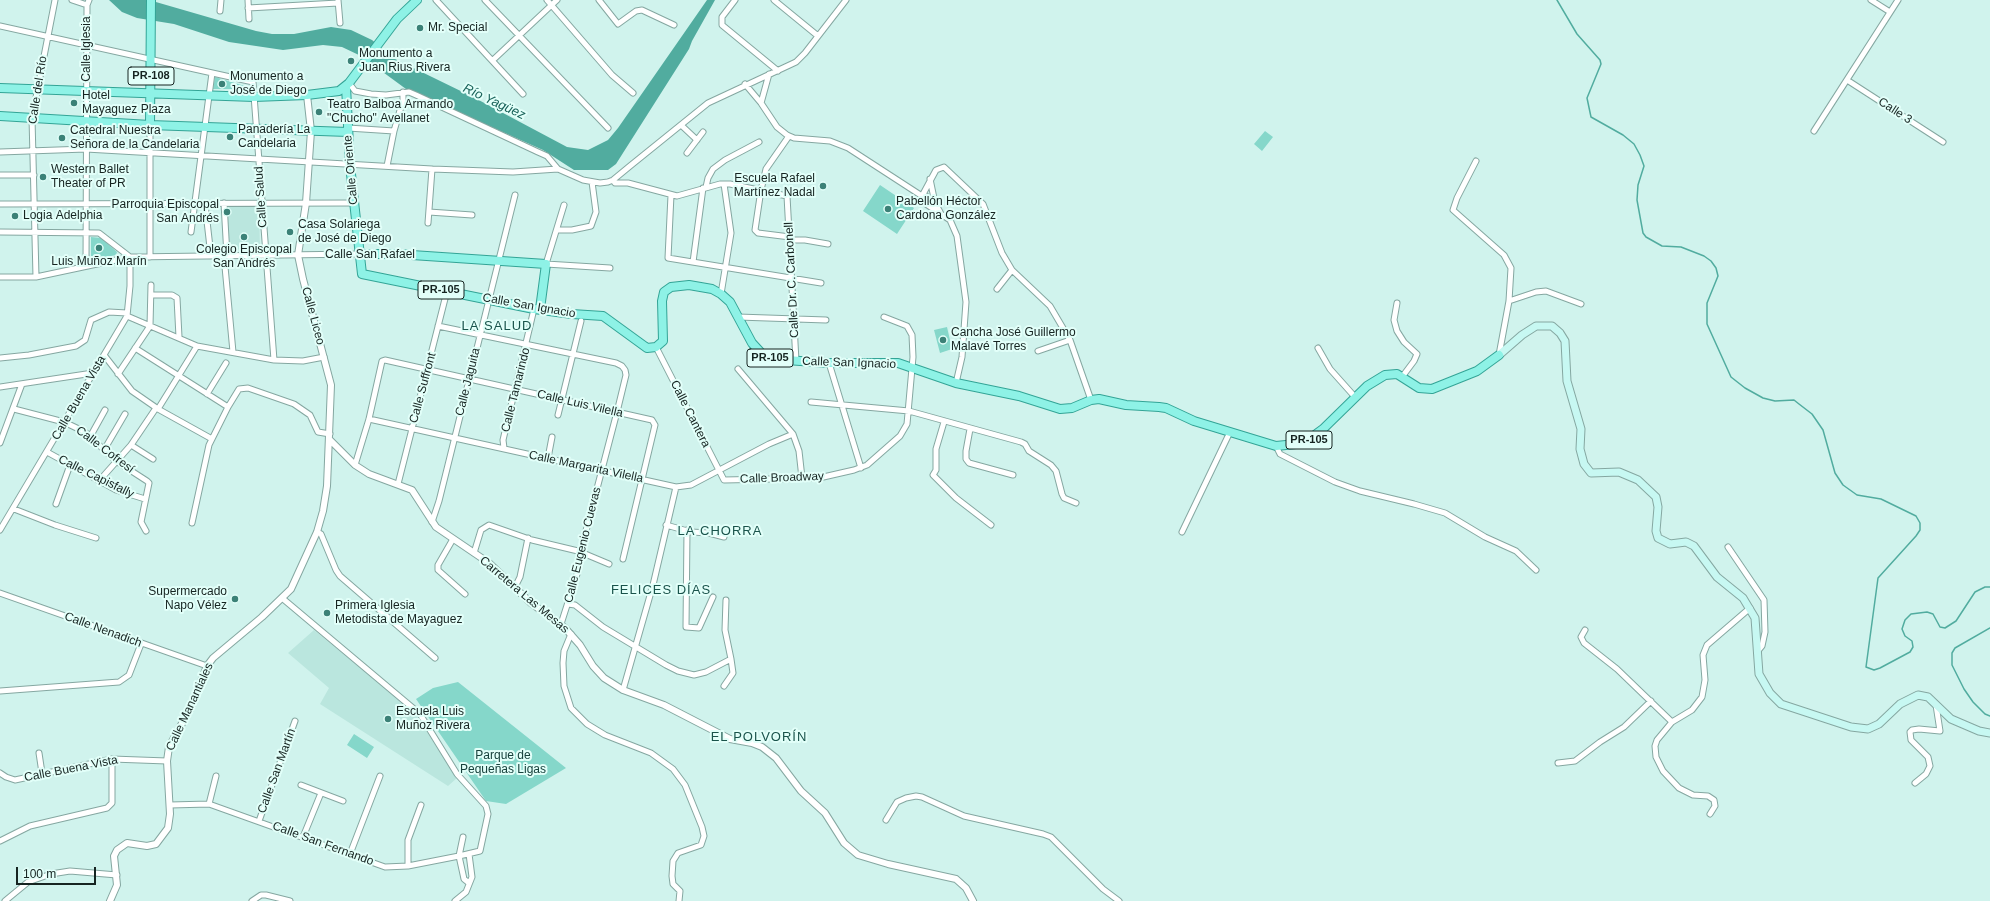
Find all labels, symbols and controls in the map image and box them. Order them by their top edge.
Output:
street label: Calle Iglesia [80,16,94,82]
place label: Mr. Special [428,21,487,35]
marker: Mr. Special [415,23,425,33]
place label: Monumento a Juan Rius Rivera [359,47,450,75]
street label: Calle del Río [26,55,50,125]
marker: Monumento a Juan Rius Rivera [346,56,356,66]
road number: PR-108 [128,67,174,85]
place label: Monumento a José de Diego [230,70,307,98]
marker: Monumento a José de Diego [217,79,227,89]
water label: Río Yagüez [460,81,528,123]
place label: Hotel Mayaguez Plaza [82,89,171,117]
street label: Calle 3 [1875,95,1915,127]
marker: Hotel Mayaguez Plaza [69,98,79,108]
place label: Teatro Balboa Armando "Chucho" Avellanet [327,98,453,126]
marker: Teatro Balboa Armando "Chucho" Avellanet [314,107,324,117]
place label: Panadería La Candelaria [238,123,310,151]
place label: Catedral Nuestra Señora de la Candelaria [70,124,199,152]
marker: Panadería La Candelaria [225,132,235,142]
marker: Catedral Nuestra Señora de la Candelaria [57,133,67,143]
street label: Calle Oriente [341,134,361,206]
place label: Western Ballet Theater of PR [51,163,129,191]
street label: Calle Salud [252,166,270,228]
marker: Western Ballet Theater of PR [38,172,48,182]
place label: Escuela Rafael Martínez Nadal [734,172,815,200]
marker: Escuela Rafael Martínez Nadal [818,181,828,191]
place label: Pabellón Héctor Cardona González [896,195,996,223]
place label: Parroquia Episcopal San Andrés [112,198,219,226]
marker: Pabellón Héctor Cardona González [883,204,893,214]
marker: Parroquia Episcopal San Andrés [222,207,232,217]
place label: Logia Adelphia [23,209,102,223]
marker: Logia Adelphia [10,211,20,221]
place label: Casa Solariega de José de Diego [298,218,391,246]
street label: Calle Dr. C. Carbonell [782,222,802,338]
marker: Casa Solariega de José de Diego [285,227,295,237]
marker: Colegio Episcopal San Andrés [239,232,249,242]
marker: Luis Muñoz Marín [94,243,104,253]
place label: Colegio Episcopal San Andrés [196,243,292,271]
street label: Calle San Rafael [325,248,415,262]
place label: Luis Muñoz Marín [51,255,147,269]
road number: PR-105 [418,281,464,299]
street label: Calle Liceo [298,285,328,347]
street label: Calle San Ignacio [481,291,577,321]
district label: LA SALUD [462,318,532,334]
place label: Cancha José Guillermo Malavé Torres [951,326,1076,354]
marker: Cancha José Guillermo Malavé Torres [938,335,948,345]
street label: Calle Tamarindo [499,346,533,434]
street label: Calle Jaguita [453,347,483,417]
road number: PR-105 [747,349,793,367]
street label: Calle Suffront [407,351,439,425]
street label: Calle Buena Vista [49,353,109,443]
street label: Calle San Ignacio [802,354,896,372]
street label: Calle Cantera [667,378,713,450]
street label: Calle Luis Vilella [536,387,624,421]
street label: Calle Cofresí [73,423,137,477]
road number: PR-105 [1286,431,1332,449]
street label: Calle Margarita Vilella [528,448,644,486]
street label: Calle Capisfally [56,452,136,502]
street label: Calle Broadway [740,469,824,487]
street label: Calle Eugenio Cuevas [562,486,604,604]
district label: LA CHORRA [678,523,762,539]
street label: Carretera Las Mesas [476,553,572,637]
district label: FELICES DÍAS [611,582,711,598]
place label: Supermercado Napo Vélez [148,585,227,613]
marker: Supermercado Napo Vélez [230,594,240,604]
place label: Primera Iglesia Metodista de Mayaguez [335,599,462,627]
marker: Primera Iglesia Metodista de Mayaguez [322,608,332,618]
street label: Calle Nenadich [62,609,144,651]
street label: Calle Manantiales [163,661,217,753]
place label: Escuela Luis Muñoz Rivera [396,705,470,733]
marker: Escuela Luis Muñoz Rivera [383,714,393,724]
street label: Calle San Martín [255,727,299,815]
district label: EL POLVORÍN [711,729,807,745]
park label: Parque de Pequeñas Ligas [460,749,546,777]
street label: Calle Buena Vista [23,753,119,785]
street label: Calle San Fernando [270,819,376,869]
scale bar [18,859,98,885]
text: 100 m [23,867,56,881]

